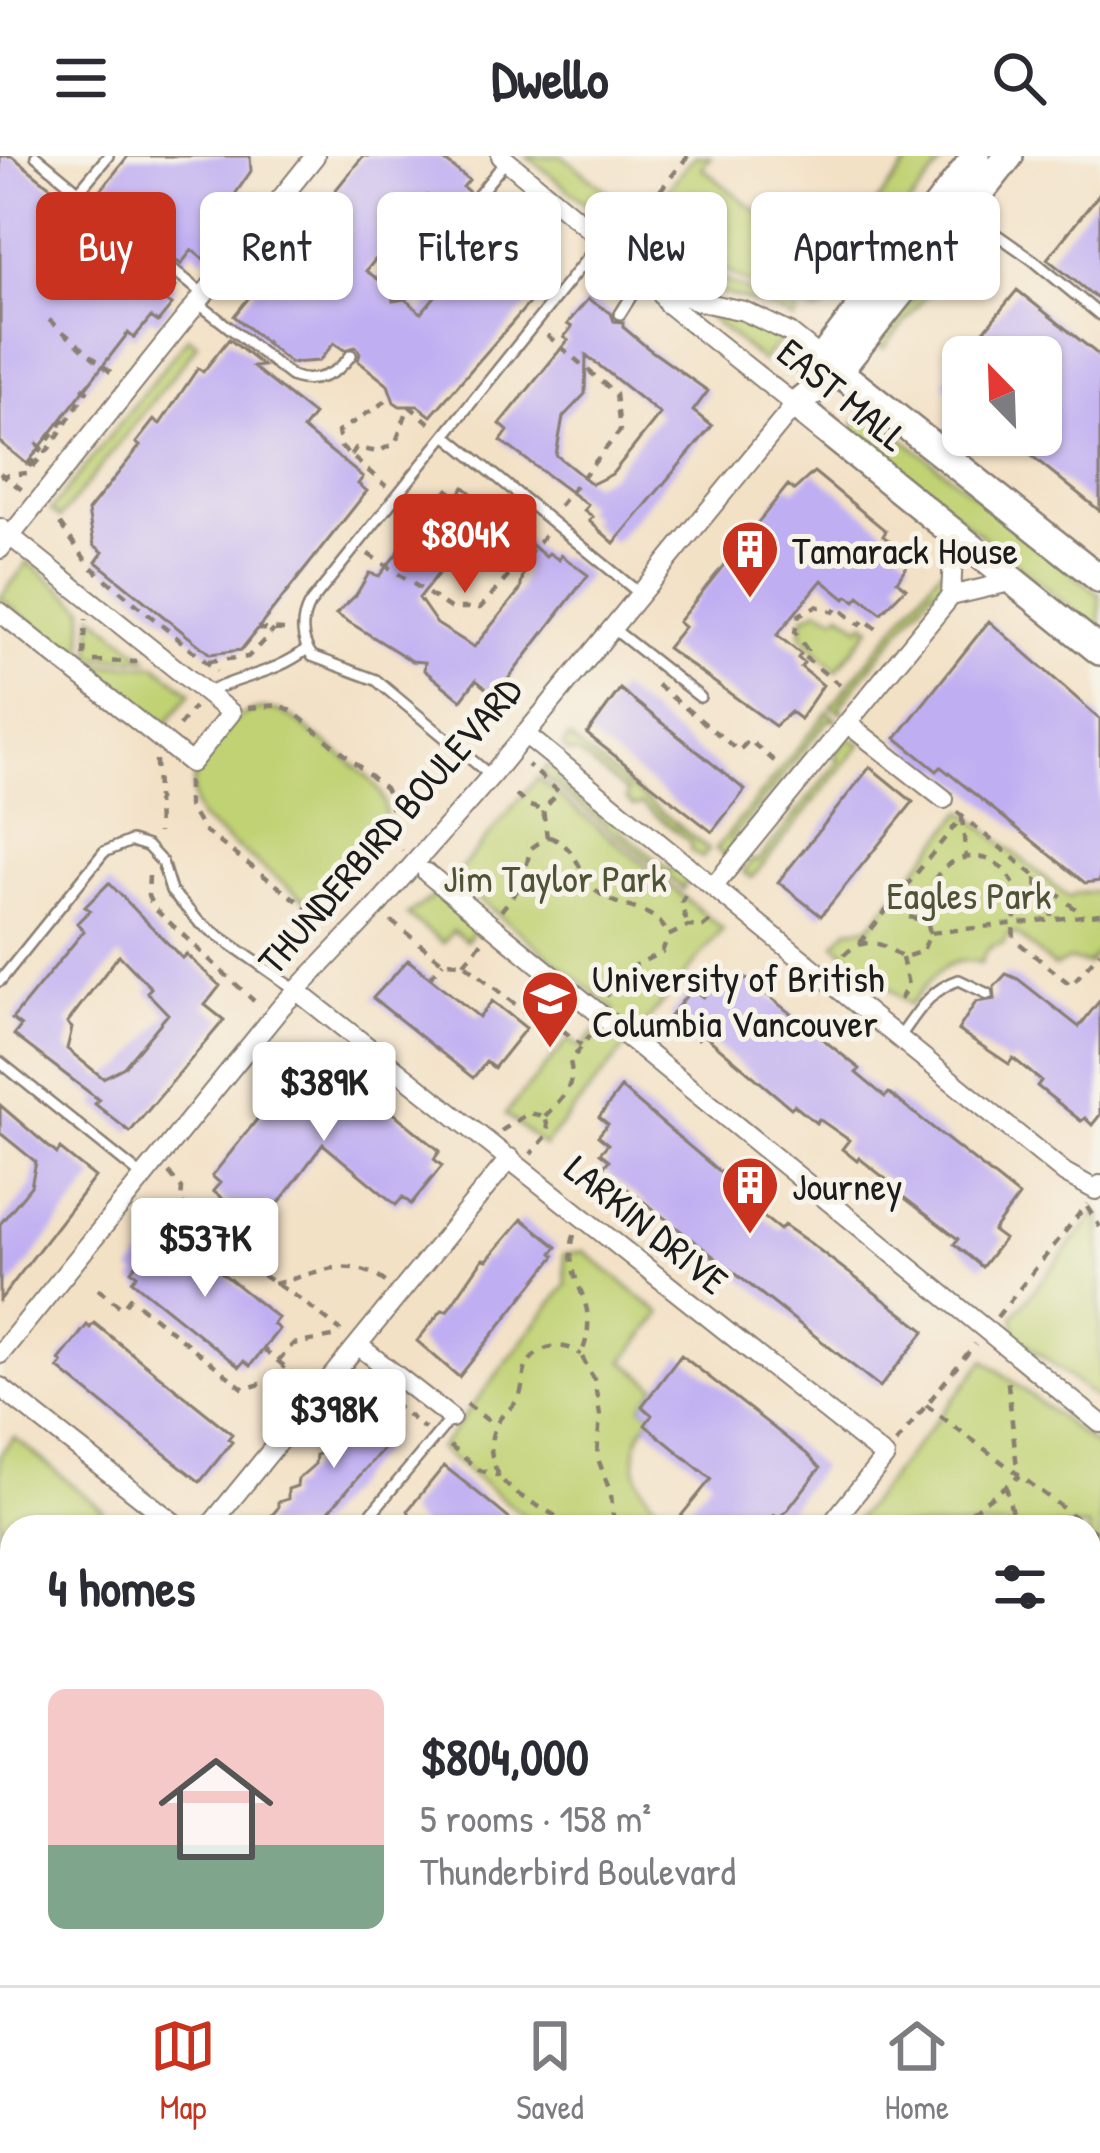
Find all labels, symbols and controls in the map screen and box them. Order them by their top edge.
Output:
text: Dwello [491,42,609,115]
icon: menu [48,45,114,111]
icon: search [986,45,1052,111]
chip: Buy [36,192,176,300]
chip: Rent [200,192,353,300]
chip: Filters [377,192,561,300]
chip: New [585,192,727,300]
chip: Apartment [751,192,1000,300]
street label: EAST MALL [767,325,919,463]
north arrow [942,336,1062,456]
map controls [942,336,1062,456]
pin: $804K [381,494,549,596]
text: $804K [420,506,510,559]
building icon: Tamarack House [719,518,781,600]
place label: Tamarack House [792,523,1018,576]
street label: THUNDERBIRD BOULEVARD [245,665,533,985]
park label: Jim Taylor Park [443,851,667,904]
park label: Eagles Park [886,868,1052,921]
place label: University of British Columbia Vancouver [592,951,884,1049]
school or university icon: University of British Columbia Vancouver [519,968,581,1050]
pin: $389K [240,1042,408,1144]
text: $389K [280,1054,368,1107]
street label: LARKIN DRIVE [555,1142,739,1306]
building icon: Journey [719,1154,781,1236]
place label: Journey [792,1159,902,1212]
pin: $537K [121,1198,289,1300]
text: $537K [158,1210,252,1263]
pin: $398K [250,1369,418,1471]
text: $398K [290,1381,378,1434]
text: 4 homes [48,1553,195,1622]
icon: filters [987,1554,1053,1620]
text: $804,000 [420,1722,589,1791]
icon: home [144,1737,288,1881]
text: 5 rooms · 158 m² [420,1791,651,1844]
text: Thunderbird Boulevard [420,1844,736,1897]
tab: Map [150,2013,216,2129]
tab: Saved [516,2013,584,2129]
tab: Home [884,2013,950,2129]

